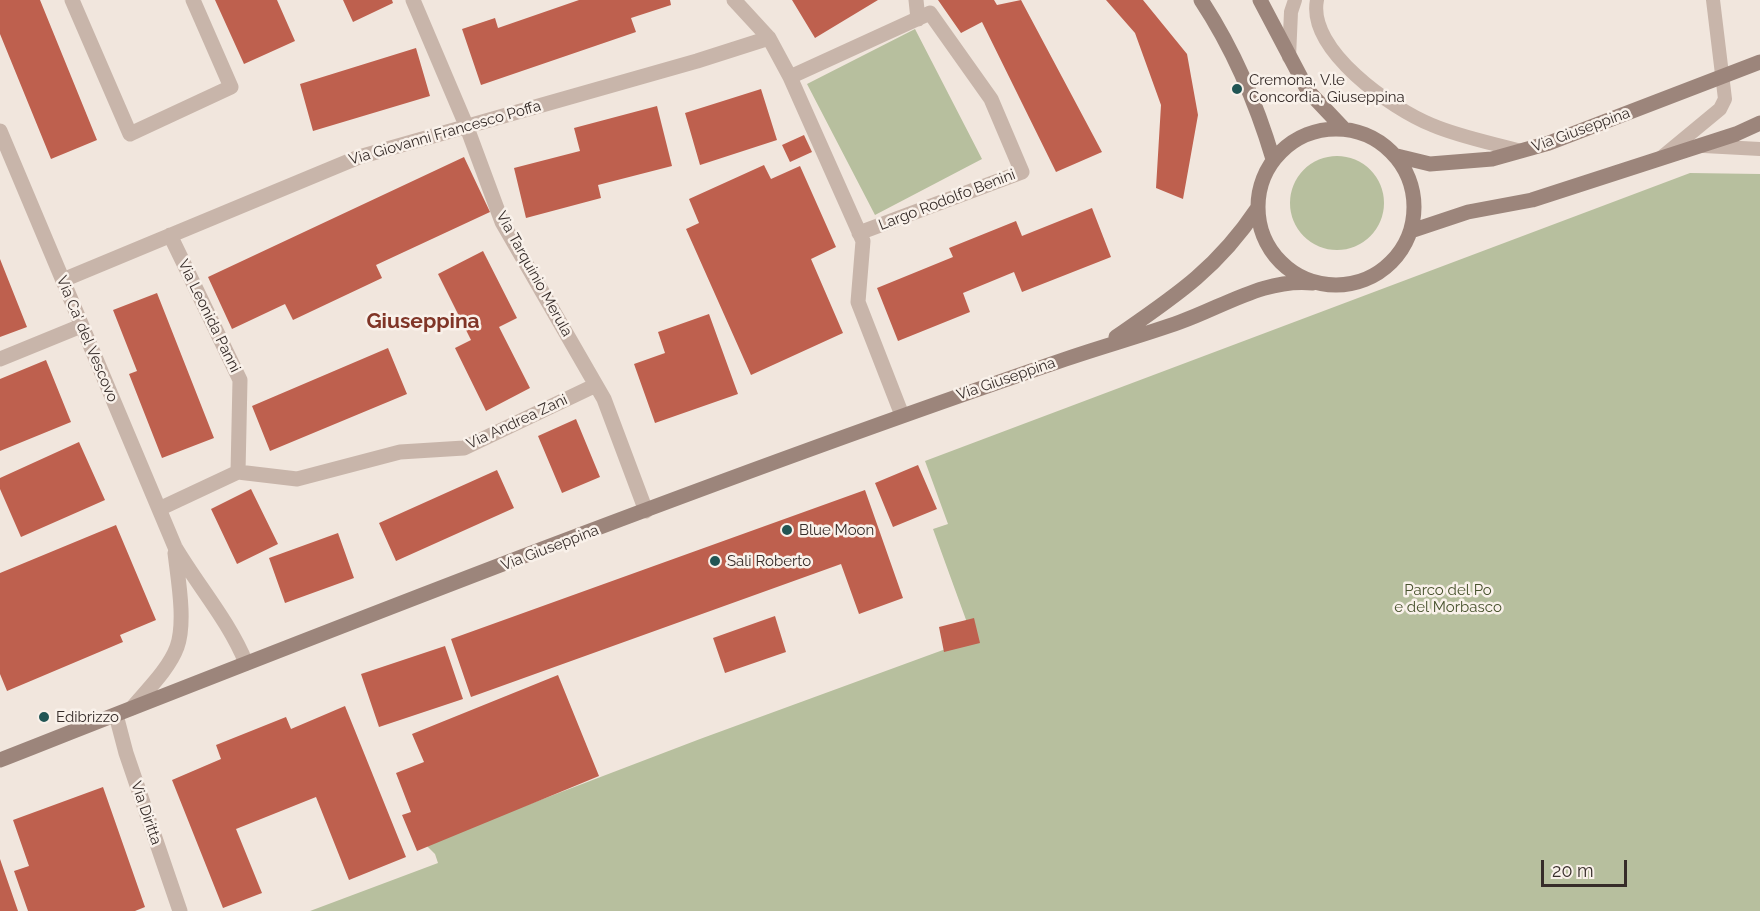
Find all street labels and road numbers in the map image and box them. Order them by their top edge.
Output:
street label: Via Giovanni Francesco Poffa [347,97,543,169]
street label: Via Giuseppina [1529,104,1633,156]
street label: Largo Rodolfo Benini [876,166,1018,234]
street label: Via Tarquinio Merula [492,208,576,340]
street label: Via Leonida Panni [174,257,244,375]
street label: Via Ca' del Vescovo [52,273,122,405]
street label: Via Giuseppina [954,354,1058,404]
street label: Via Andrea Zani [464,391,570,453]
street label: Via Giuseppina [499,521,601,575]
street label: Via Diritta [127,779,165,847]

